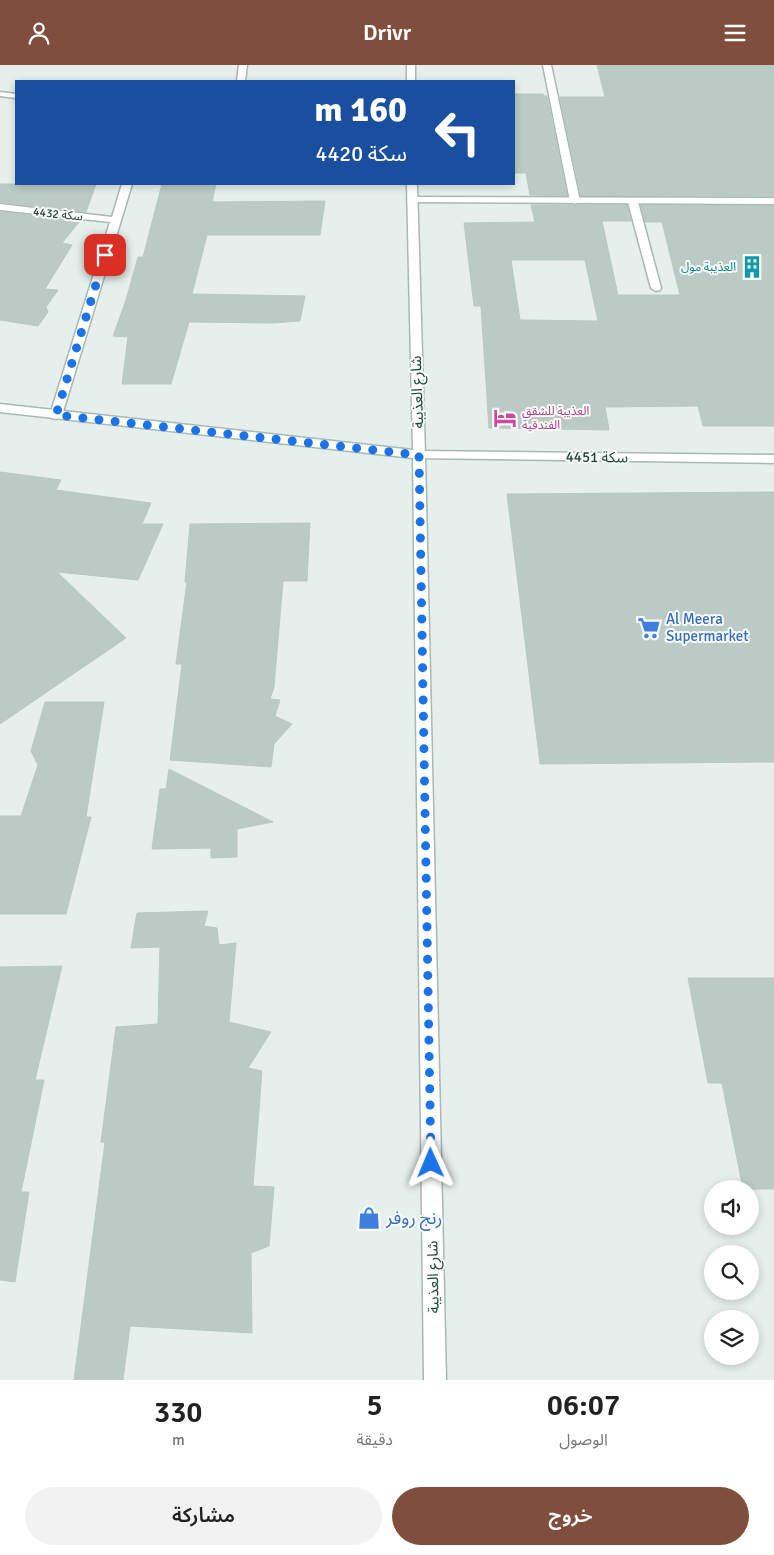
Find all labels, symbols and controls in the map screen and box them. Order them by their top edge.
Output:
icon: person [25,19,53,47]
text: Drivr [363,19,411,46]
icon: menu [721,19,749,47]
text: 160 m [314,88,407,131]
icon: left [425,100,490,165]
text: سكة 4420 [316,140,407,167]
street label: سكة 4432 [32,204,84,225]
pin [84,234,126,276]
icon: arrive [91,241,119,269]
building icon: العذيبة مول [739,254,765,280]
place label: العذيبة مول [681,260,736,275]
street label: شارع العذيبة [407,355,430,429]
place label: العذيبة للشقق الفندقية [522,404,589,433]
hotel icon: العذيبة للشقق الفندقية [492,405,518,431]
street label: سكة 4451 [566,447,629,467]
place label: Al Meera Supermarket [666,610,749,645]
supermarket icon: Al Meera Supermarket [636,615,662,641]
position arrow [404,1136,456,1188]
map controls [704,1180,759,1365]
button: sound [704,1180,759,1235]
shop icon: رنج روفر [356,1205,382,1231]
place label: رنج روفر [385,1207,442,1231]
street label: شارع العذيبة [423,1240,446,1314]
button: search [704,1245,759,1300]
button: layers [704,1310,759,1365]
text: 5 [367,1387,383,1424]
text: 06:07 [547,1387,620,1424]
text: 330 [154,1394,203,1431]
text: m [172,1430,185,1450]
text: دقيقة [356,1430,393,1450]
text: الوصول [559,1430,608,1450]
button: مشاركة [25,1487,382,1545]
button: خروج [392,1487,749,1545]

